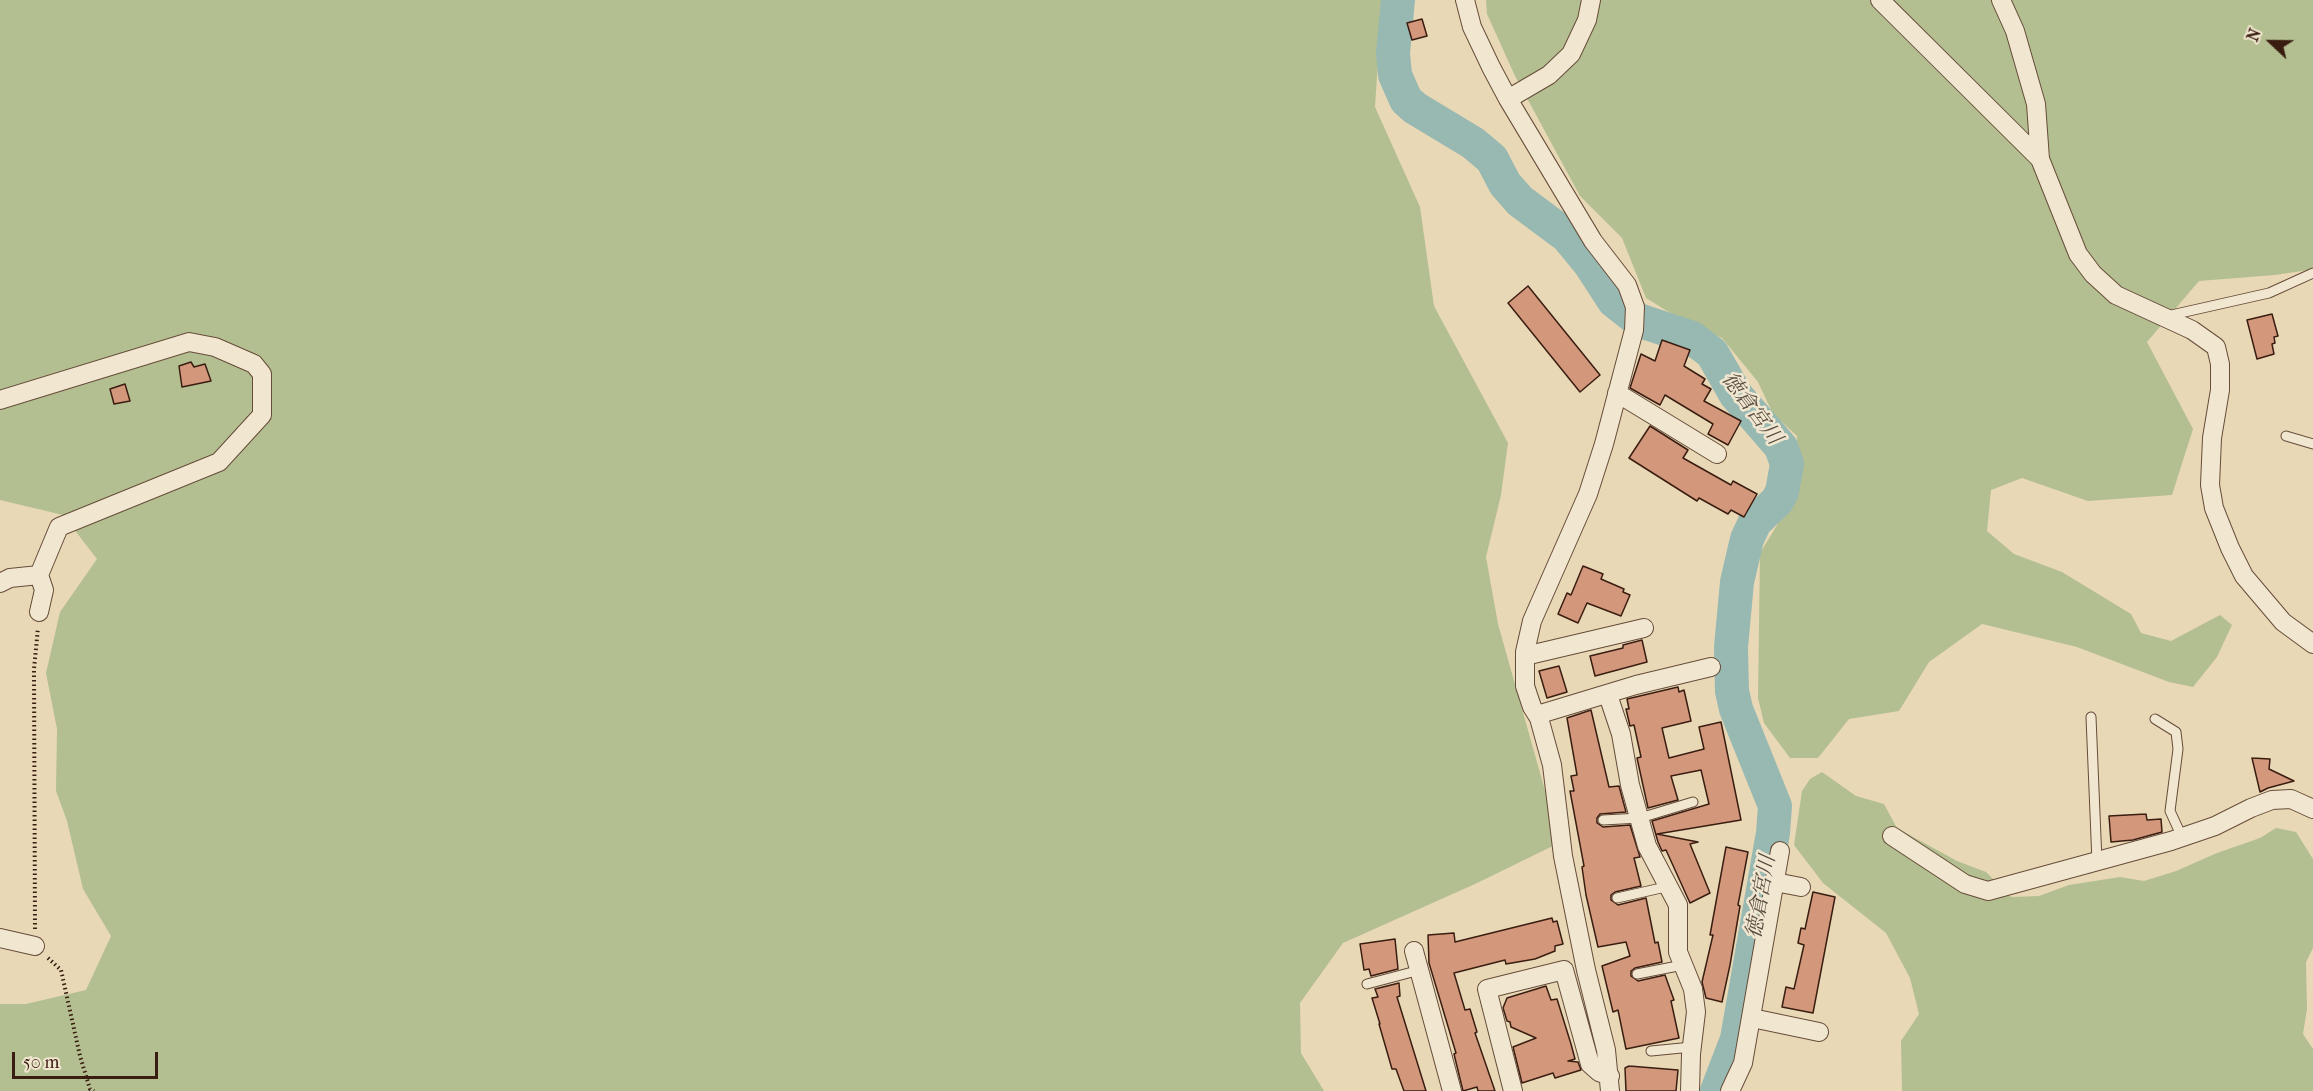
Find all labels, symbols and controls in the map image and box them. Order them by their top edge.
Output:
north arrow [2241,12,2301,72]
text: N [2243,26,2265,44]
water label: 徳倉宮川 [1716,368,1786,450]
water label: 徳倉宮川 [1742,853,1782,941]
scale bar [15,1040,160,1078]
text: 50 m [23,1052,59,1073]

